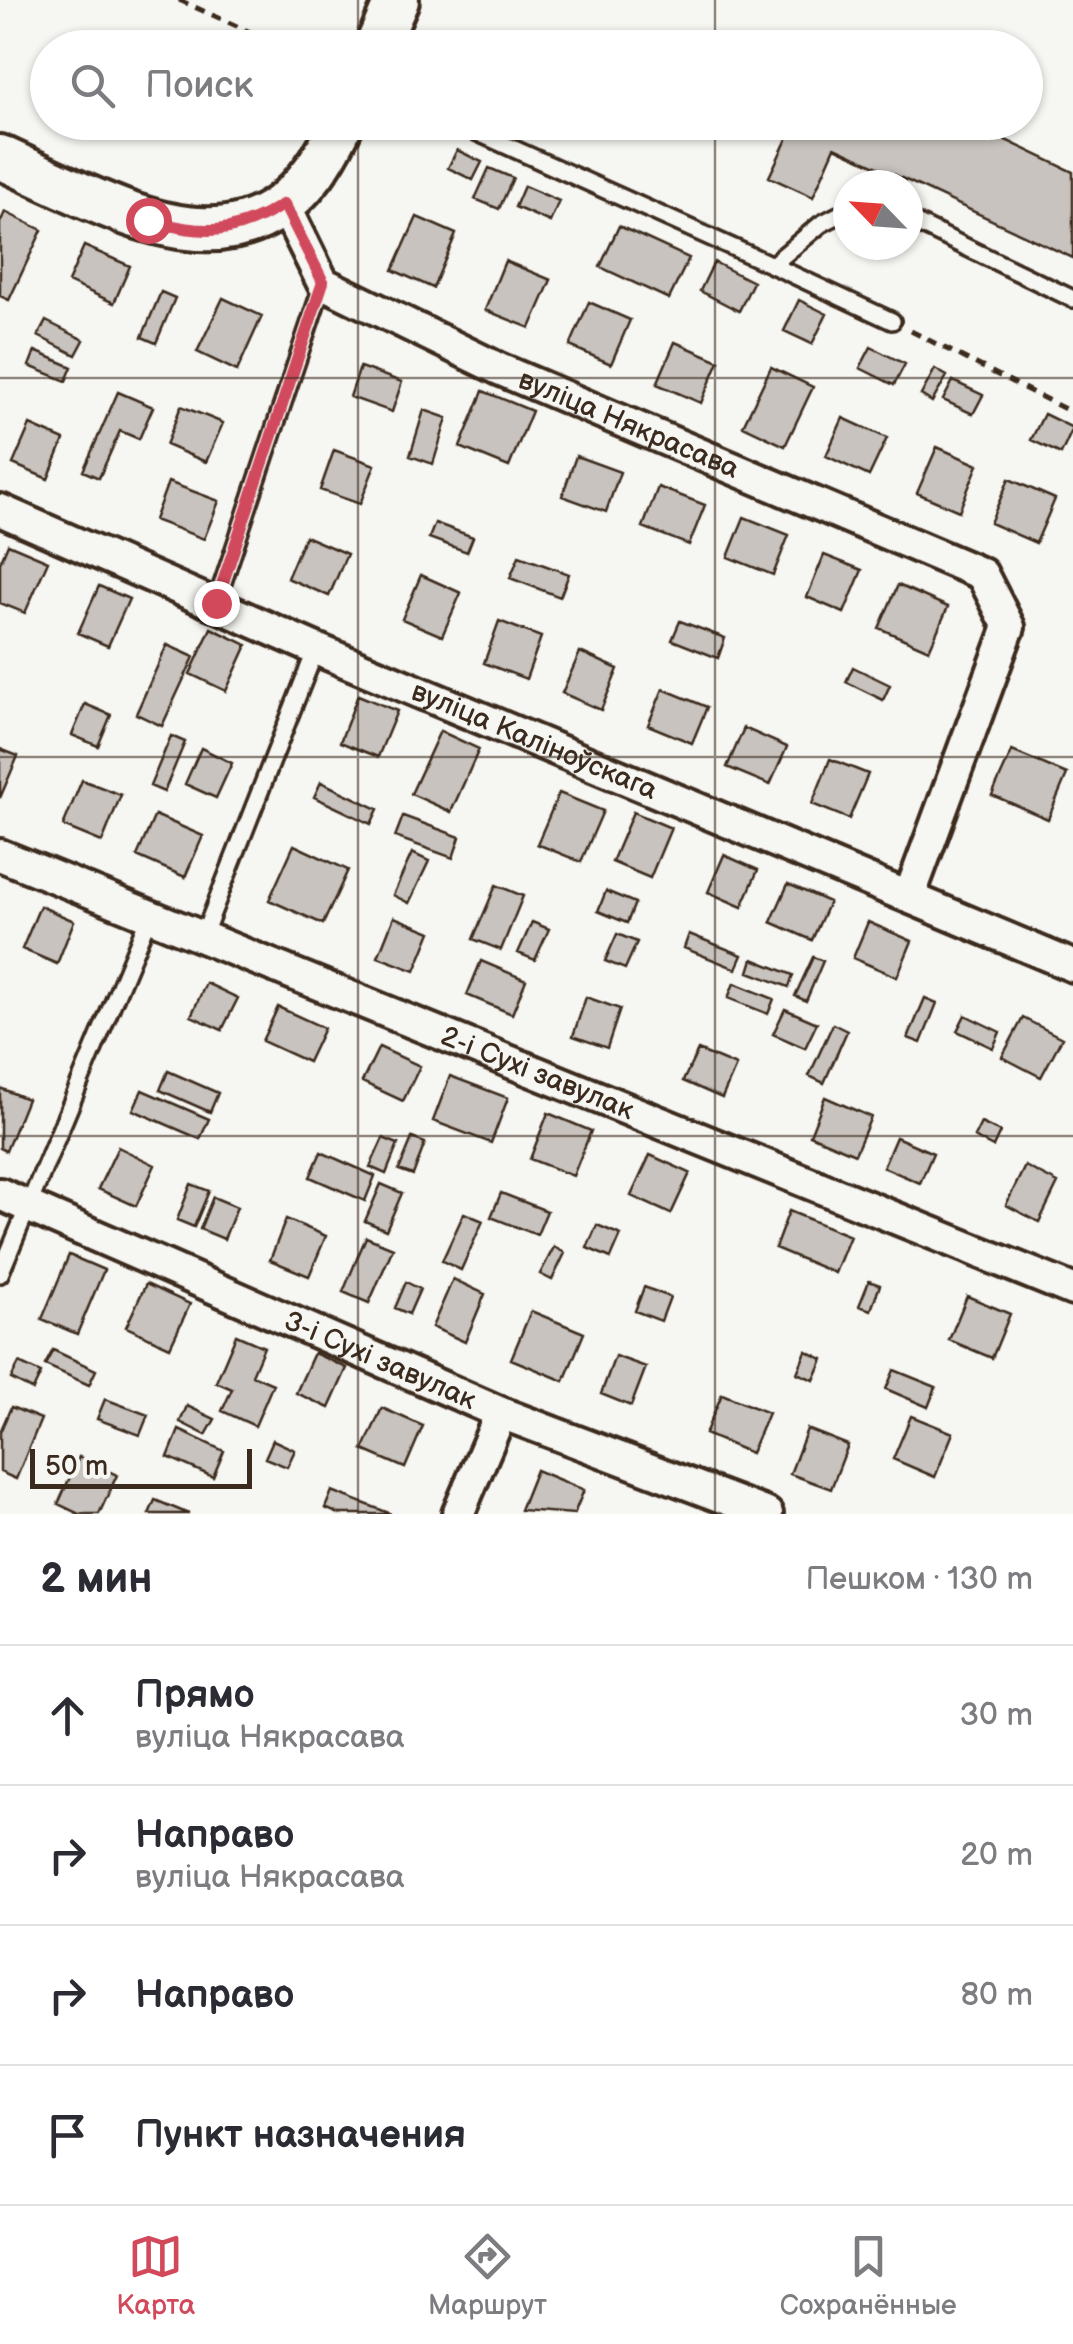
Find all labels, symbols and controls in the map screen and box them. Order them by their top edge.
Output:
search box [30,30,1043,140]
icon: search [65,58,120,113]
text: Поиск [145,63,253,108]
north arrow [833,170,923,260]
route start [126,198,172,244]
street label: вуліца Някрасава [514,363,744,486]
route end [194,581,240,627]
street label: вуліца Каліноўскага [407,674,663,807]
street label: 2-і Сухі завулак [436,1019,639,1127]
street label: 3-і Сухі завулак [279,1304,481,1417]
scale bar [30,1444,252,1488]
text: 50 m [45,1450,108,1483]
text: 2 мин [40,1554,152,1605]
text: Пешком · 130 m [805,1560,1033,1599]
text: Прямо [135,1673,254,1718]
icon: ahead [40,1688,95,1743]
text: 30 m [959,1696,1033,1735]
text: вуліца Някрасава [135,1718,405,1757]
text: Направо [135,1813,294,1858]
icon: right [40,1828,95,1883]
text: 20 m [960,1836,1033,1875]
text: вуліца Някрасава [135,1858,405,1897]
icon: right [40,1968,95,2023]
text: Направо [135,1973,294,2018]
text: 80 m [960,1976,1033,2015]
icon: arrive [40,2108,95,2163]
text: Пункт назначения [135,2113,466,2158]
tab: Карта [116,2229,195,2322]
tab: Маршрут [428,2229,547,2322]
tab: Сохранённые [780,2229,957,2322]

